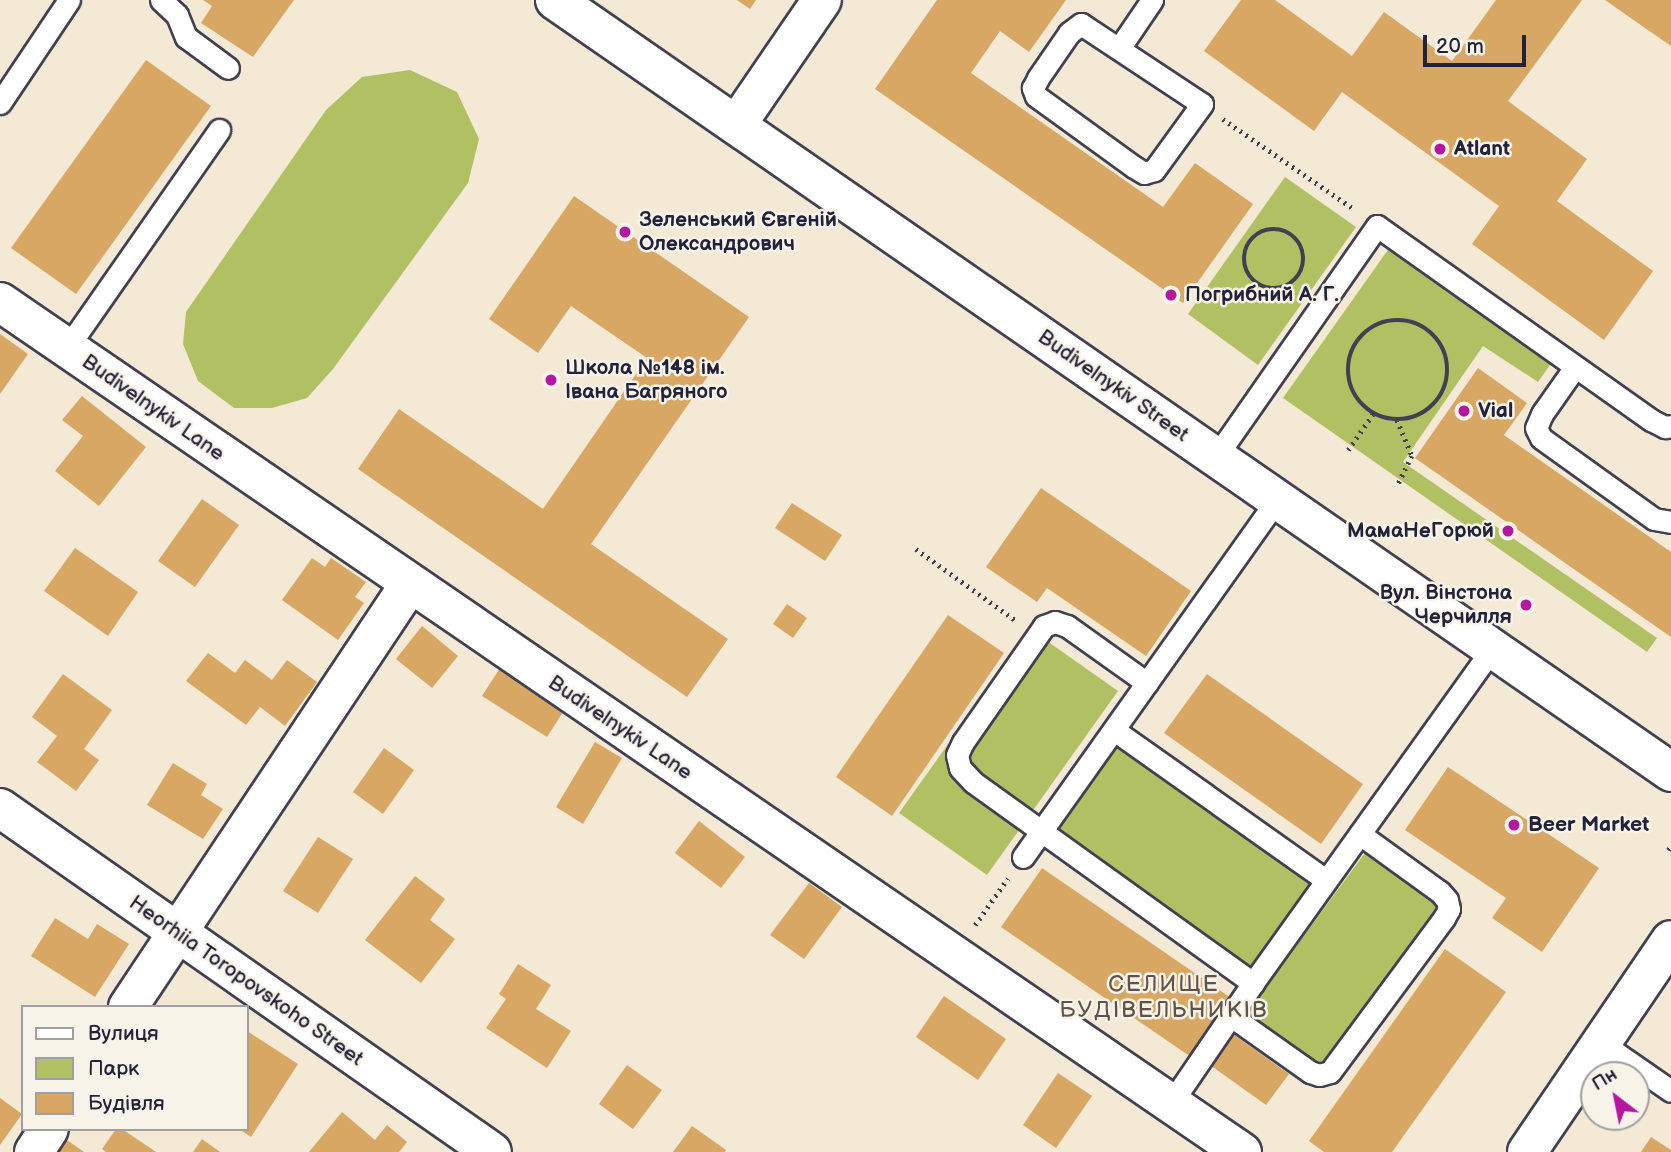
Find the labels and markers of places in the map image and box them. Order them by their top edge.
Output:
place label: Atlant [1454,136,1510,162]
marker: Atlant [1432,141,1448,157]
place label: Зеленський Євгеній Олександрович [639,207,837,257]
marker: Зеленський Євгеній Олександрович [617,224,633,240]
place label: Погрибний А. Г. [1185,282,1339,308]
marker: Погрибний А. Г. [1163,287,1179,303]
place label: Школа №148 ім. Івана Багряного [565,355,727,405]
marker: Школа №148 ім. Івана Багряного [543,372,559,388]
place label: Vial [1478,398,1513,424]
marker: Vial [1456,403,1472,419]
place label: МамаНеГорюй [1347,518,1494,544]
marker: МамаНеГорюй [1500,523,1516,539]
place label: Вул. Вінстона Черчилля [1380,580,1512,630]
marker: Вул. Вінстона Черчилля [1518,597,1534,613]
place label: Beer Market [1528,812,1649,838]
marker: Beer Market [1506,817,1522,833]

